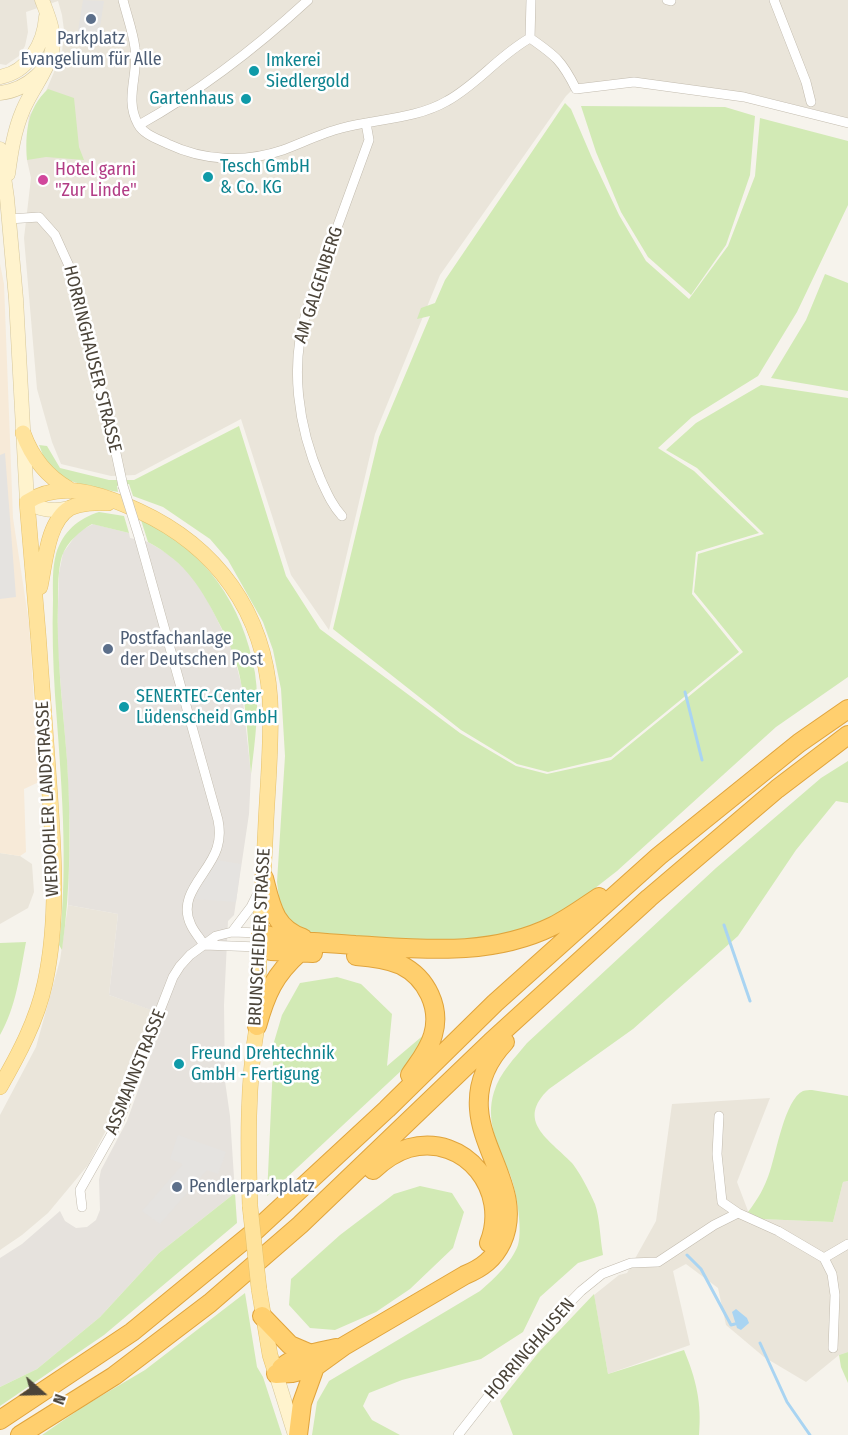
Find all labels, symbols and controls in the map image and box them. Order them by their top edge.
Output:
marker: Parkplatz Evangelium für Alle [84,12,98,26]
place label: Parkplatz Evangelium für Alle [20,28,162,70]
place label: Imkerei Siedlergold [266,50,350,92]
marker: Imkerei Siedlergold [247,64,261,78]
place label: Gartenhaus [149,88,234,110]
marker: Gartenhaus [239,92,253,106]
place label: Tesch GmbH & Co. KG [220,156,310,198]
place label: Hotel garni "Zur Linde" [55,159,137,201]
marker: Tesch GmbH & Co. KG [201,170,215,184]
marker: Hotel garni "Zur Linde" [36,173,50,187]
street label: AM GALGENBERG [290,224,348,346]
street label: HORRINGHAUSER STRASSE [58,263,126,455]
place label: Postfachanlage der Deutschen Post [120,628,263,670]
marker: Postfachanlage der Deutschen Post [101,642,115,656]
place label: SENERTEC-Center Lüdenscheid GmbH [136,686,278,728]
marker: SENERTEC-Center Lüdenscheid GmbH [117,700,131,714]
street label: WERDOHLER LANDSTRASSE [32,701,64,897]
street label: BRUNSCHEIDER STRASSE [245,847,275,1027]
street label: ASSMANNSTRASSE [101,1006,171,1138]
place label: Freund Drehtechnik GmbH - Fertigung [191,1043,334,1086]
marker: Freund Drehtechnik GmbH - Fertigung [172,1057,186,1071]
place label: Pendlerparkplatz [189,1176,315,1198]
marker: Pendlerparkplatz [170,1180,184,1194]
street label: HORRINGHAUSEN [480,1294,580,1404]
north arrow [12,1363,72,1423]
text: N [49,1392,70,1407]

